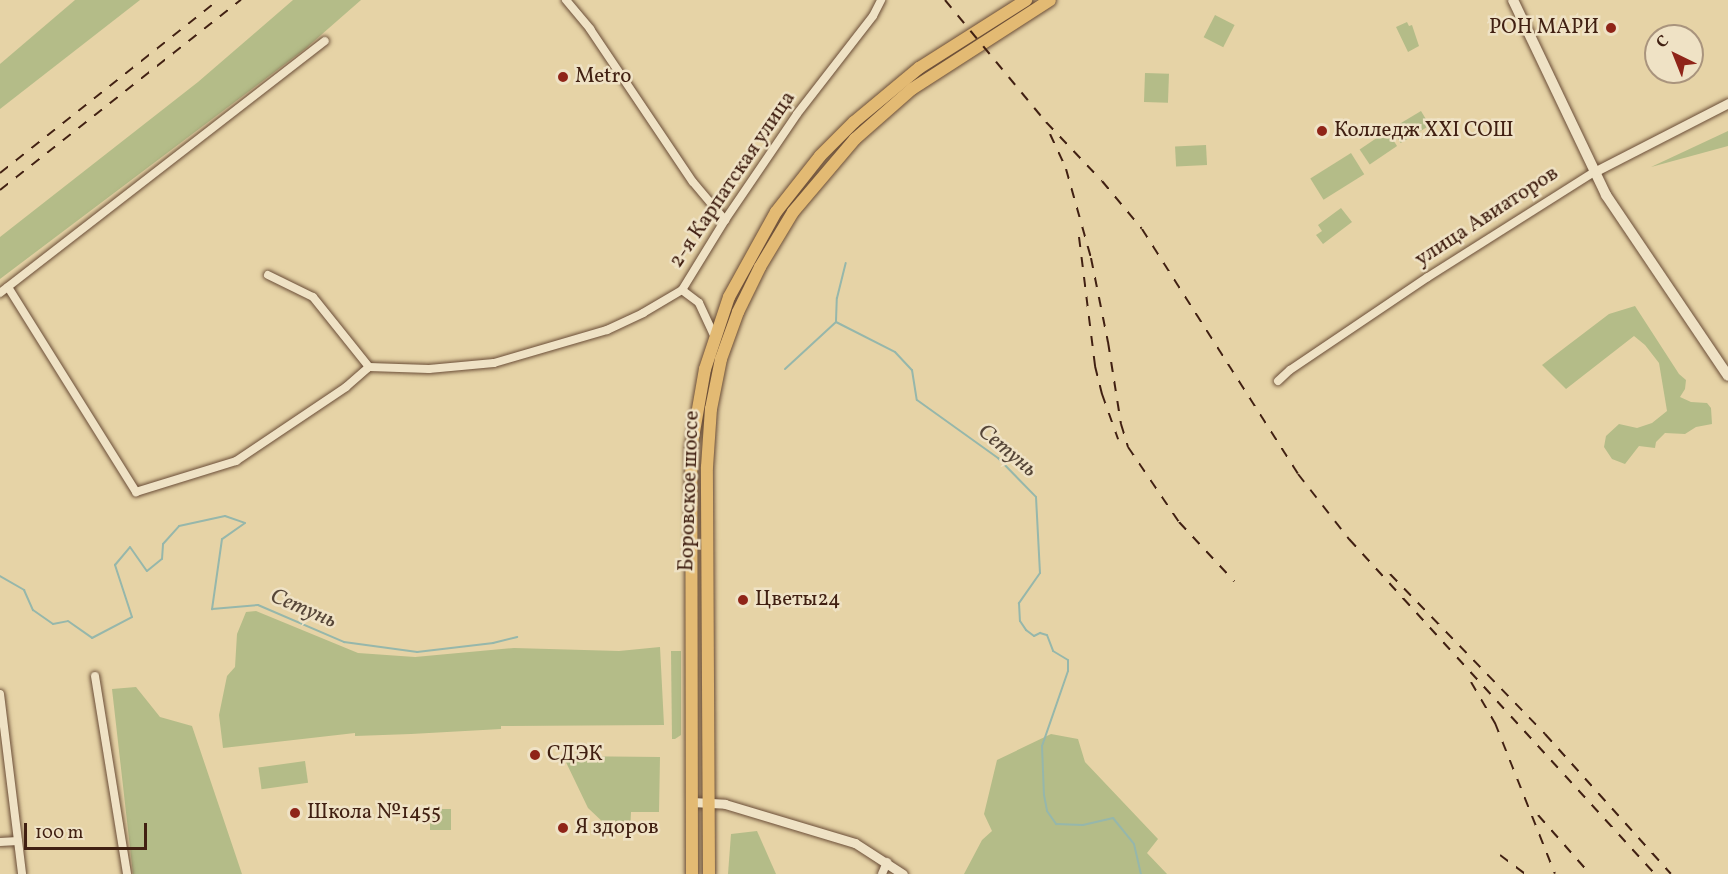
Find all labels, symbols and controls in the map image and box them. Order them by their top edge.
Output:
place label: РОН МАРИ [1489,15,1599,41]
marker: РОН МАРИ [1604,21,1618,35]
north arrow [1644,24,1704,84]
text: С [1652,31,1674,54]
place label: Metro [575,64,631,90]
marker: Metro [556,70,570,84]
street label: 2-я Карпатская улица [664,87,802,273]
place label: Колледж XXI СОШ [1334,118,1514,144]
marker: Колледж XXI СОШ [1315,124,1329,138]
street label: улица Авиаторов [1411,161,1563,273]
street label: Боровское шоссе [675,410,705,572]
water label: Сетунь [972,419,1042,483]
water label: Сетунь [266,583,340,635]
place label: Цветы24 [755,587,841,613]
marker: Цветы24 [736,593,750,607]
place label: СДЭК [547,742,603,768]
marker: СДЭК [528,748,542,762]
place label: Школа №1455 [307,800,441,826]
marker: Школа №1455 [288,806,302,820]
scale bar [27,811,150,849]
place label: Я здоров [575,815,659,841]
text: 100 m [35,821,84,846]
marker: Я здоров [556,821,570,835]

